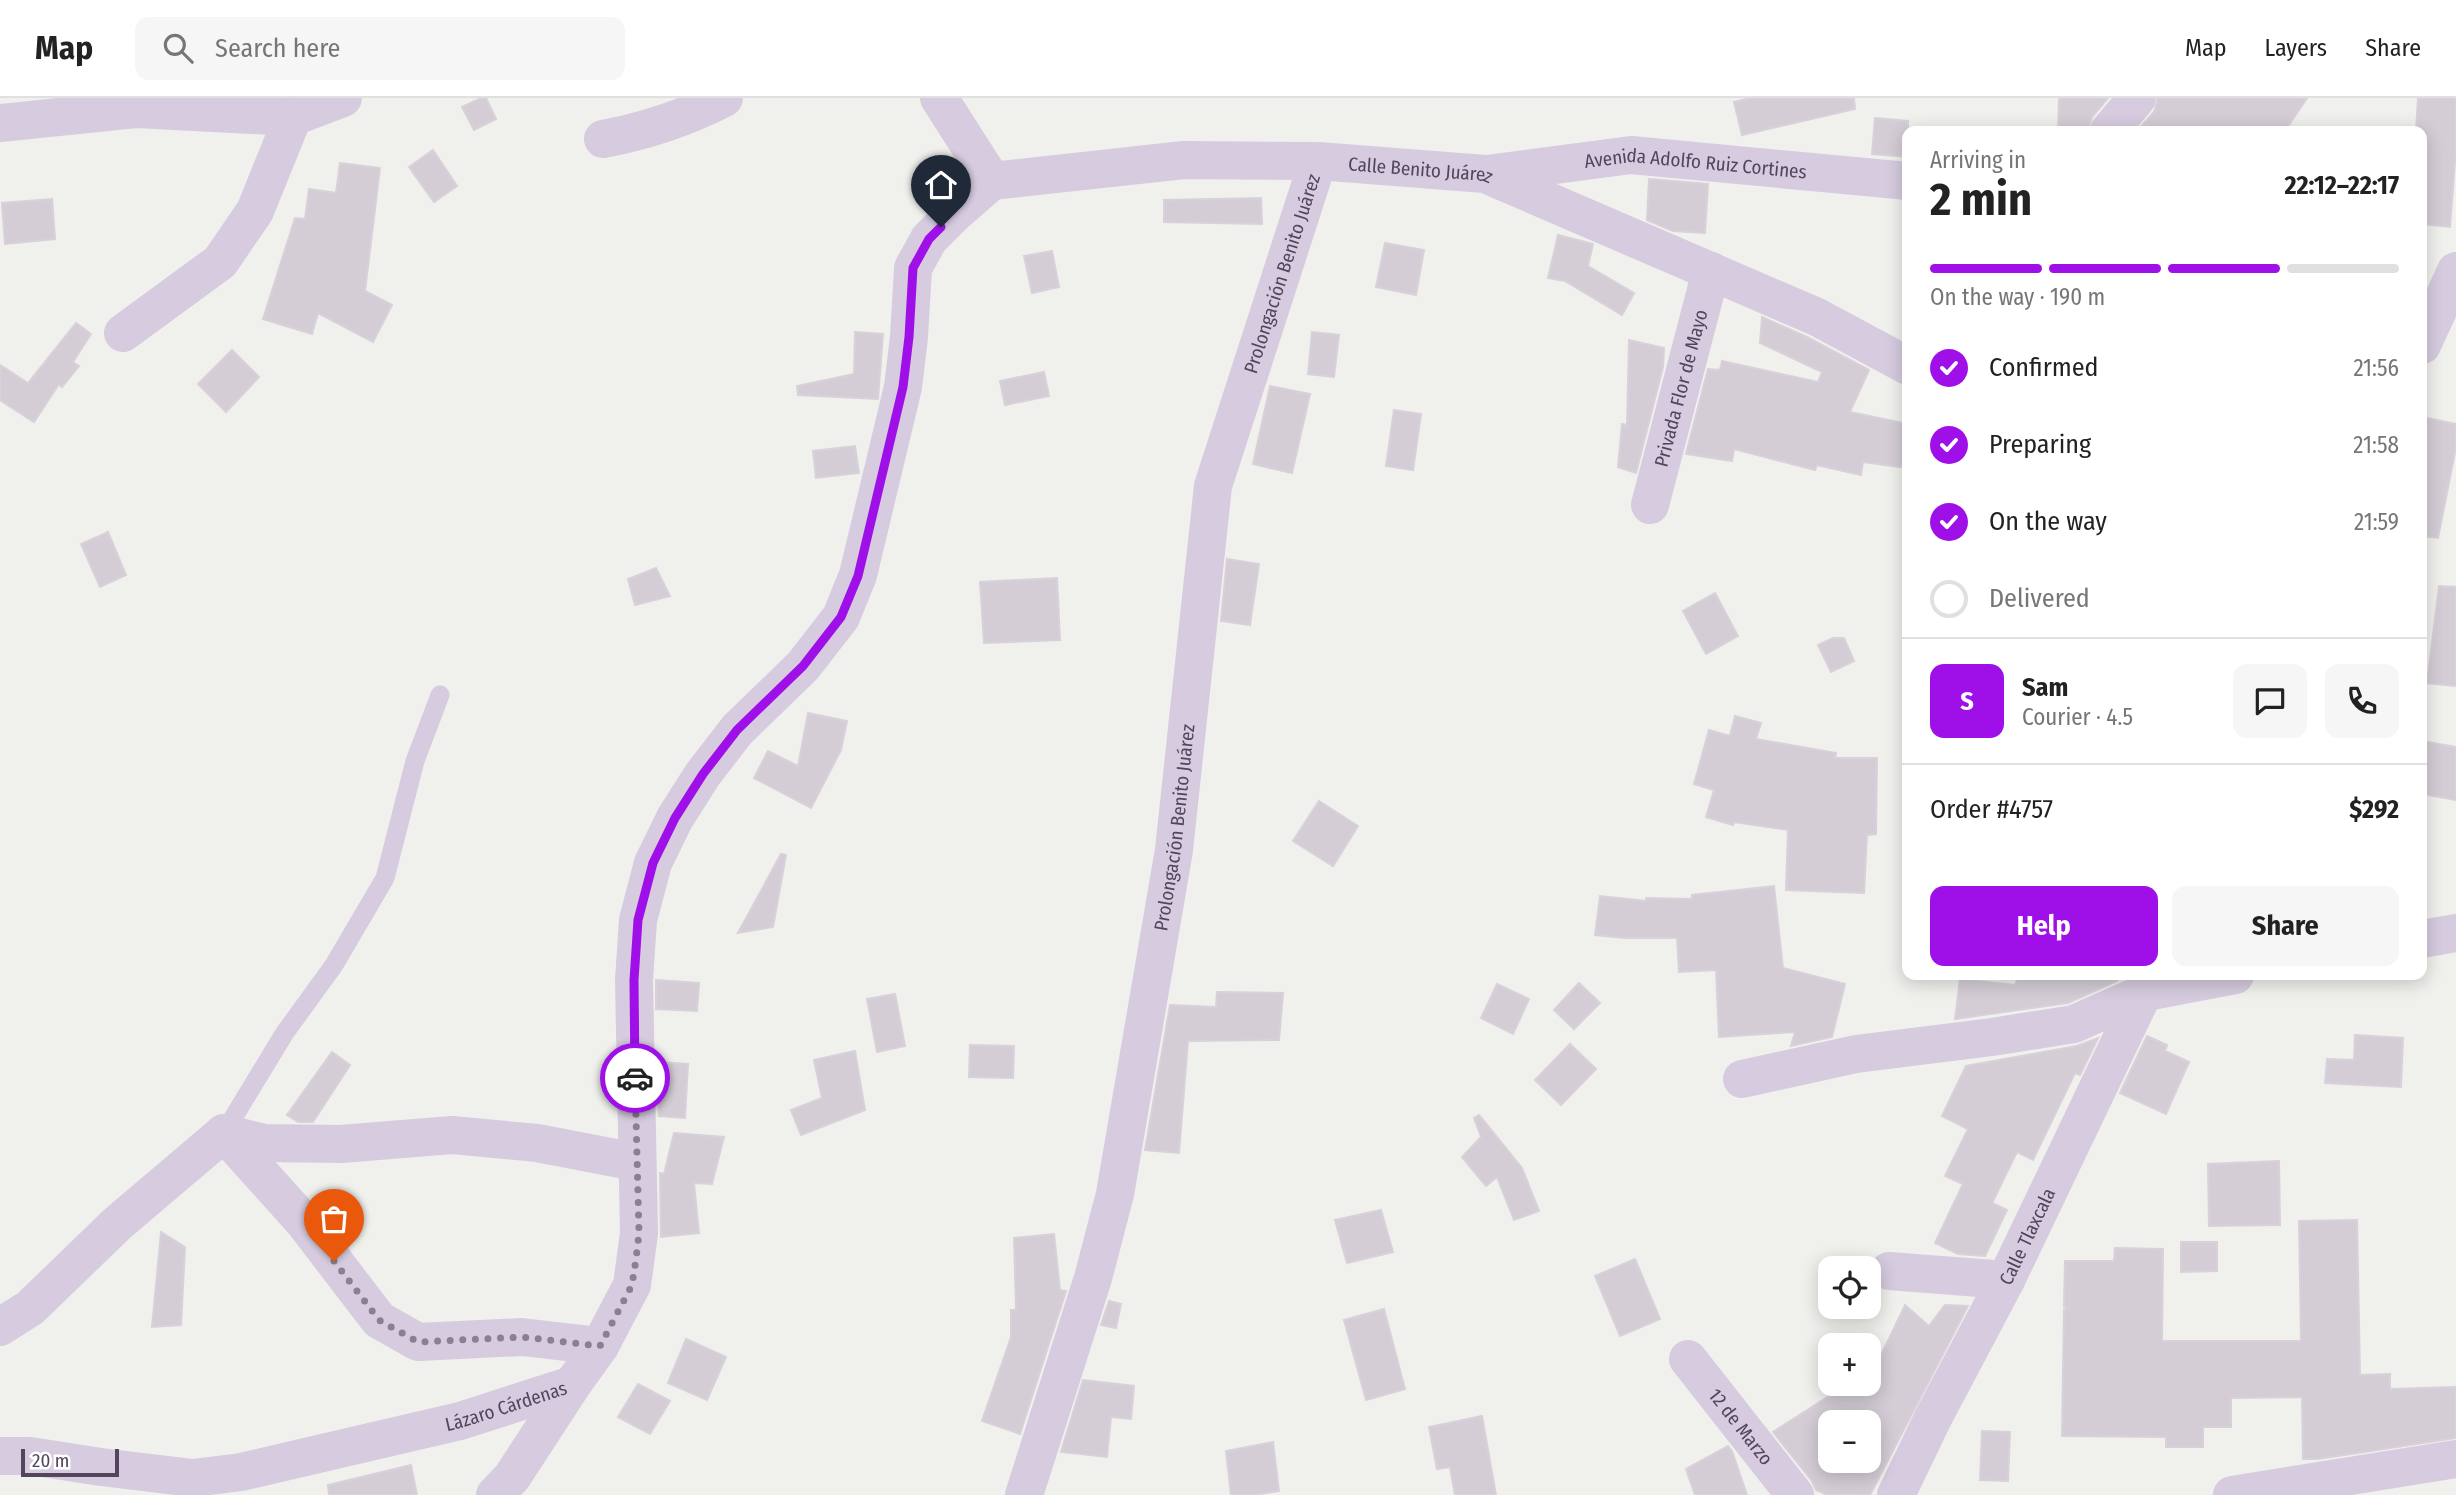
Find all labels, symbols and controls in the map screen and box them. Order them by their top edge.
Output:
search box [135,17,625,80]
text: Map [35,28,93,68]
icon: search [159,29,197,67]
text: Search here [215,33,340,64]
text: Map [2185,34,2227,62]
text: Layers [2265,34,2327,62]
text: Share [2365,34,2421,62]
street label: Avenida Adolfo Ruiz Cortines [1583,143,1808,183]
text: Arriving in [1930,146,2026,174]
street label: Calle Benito Juárez [1347,152,1497,188]
pin [911,155,971,227]
icon: home [922,166,960,204]
street label: Prolongación Benito Juárez [1239,170,1325,376]
text: 22:12–22:17 [2284,170,2399,201]
text: 2 min [1930,172,2032,227]
text: On the way · 190 m [1930,283,2105,311]
street label: Privada Flor de Mayo [1649,307,1712,469]
icon: check [1930,349,1968,387]
text: Confirmed [1989,352,2099,383]
text: 21:56 [2353,354,2399,382]
icon: check [1930,426,1968,464]
text: Preparing [1989,429,2091,460]
text: 21:58 [2353,431,2399,459]
icon: check [1930,503,1968,541]
text: On the way [1989,506,2107,537]
text: 21:59 [2354,508,2399,536]
text: Delivered [1989,583,2090,614]
button: chat [2233,664,2307,738]
button: phone [2325,664,2399,738]
text: Sam [2022,672,2068,703]
text: S [1960,686,1974,717]
text: Courier · 4.5 [2022,703,2133,731]
street label: Prolongación Benito Juárez [1149,722,1199,932]
text: Order #4757 [1930,794,2053,825]
text: $292 [2349,794,2399,825]
button: Help [1930,886,2158,966]
button: Share [2172,886,2399,966]
courier [600,1043,670,1113]
icon: car [616,1059,654,1097]
street label: Calle Tlaxcala [1994,1184,2060,1289]
pin [304,1189,364,1261]
icon: bag [315,1200,353,1238]
map controls [1818,1256,1881,1473]
button: locate [1818,1256,1881,1319]
button: + [1818,1333,1881,1396]
street label: Lázaro Cárdenas [443,1376,570,1436]
street label: 12 de Marzo [1704,1384,1778,1469]
button: − [1818,1410,1881,1473]
scale bar [21,1446,119,1478]
text: 20 m [32,1449,69,1472]

